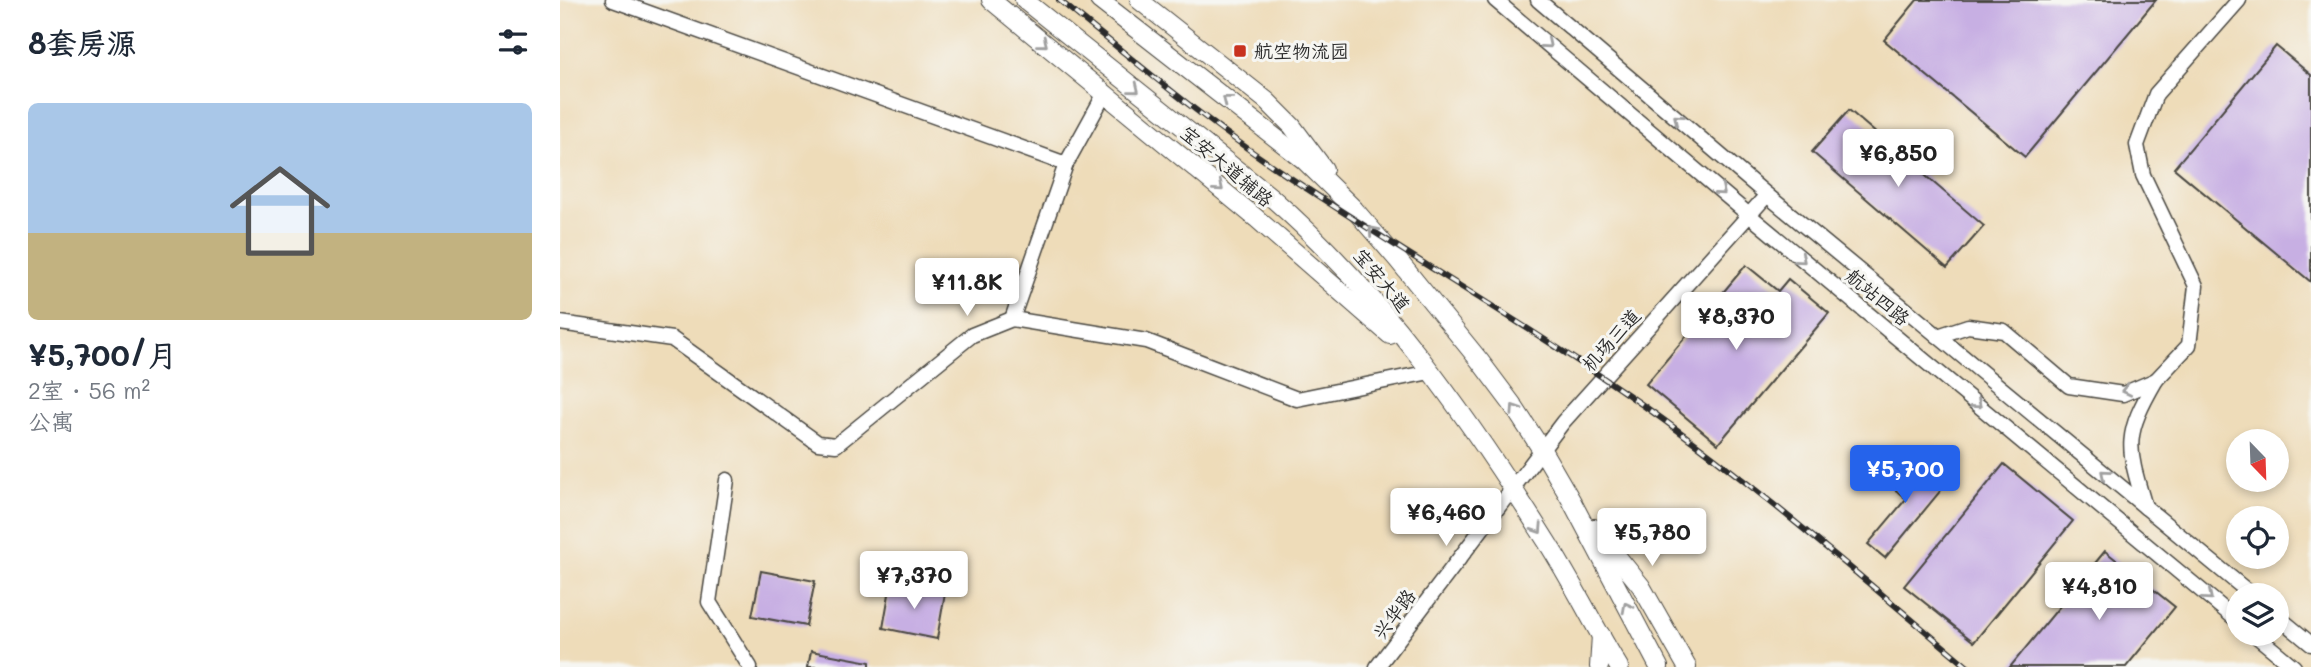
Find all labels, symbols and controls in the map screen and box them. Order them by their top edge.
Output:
text: 8套房源 [28,22,137,62]
icon: filters [494,23,532,61]
one-way arrow [1035,35,1048,47]
one-way arrow [1539,36,1552,48]
place label: 航空物流园 [1254,38,1349,63]
marker: 航空物流园 [1232,43,1248,59]
one-way arrow [1127,80,1139,93]
one-way arrow [1223,96,1236,108]
one-way arrow [1673,115,1686,127]
street label: 宝安大道辅路 [1176,119,1279,212]
pin: ¥6,850 [1841,130,1955,189]
text: ¥6,850 [1859,137,1937,167]
icon: home [217,148,343,274]
one-way arrow [1212,179,1224,192]
one-way arrow [1712,183,1725,195]
one-way arrow [1369,227,1381,240]
street label: 宝安大道 [1348,243,1416,317]
one-way arrow [1794,250,1806,263]
pin: ¥11.8K [910,258,1024,318]
street label: 航站四路 [1841,263,1915,331]
text: ¥11.8K [931,266,1003,296]
pin: ¥8,370 [1679,292,1793,352]
text: ¥8,370 [1697,300,1775,330]
street label: 机场三道 [1576,303,1645,376]
text: ¥5,700/月 [28,334,177,374]
text: 2室 · 56 m² [28,375,150,405]
one-way arrow [2120,382,2132,397]
one-way arrow [1968,396,1981,408]
one-way arrow [1511,404,1523,417]
text: 公寓 [28,406,74,436]
north arrow [2226,429,2289,492]
map controls [2226,429,2289,646]
pin: ¥5,700 [1848,446,1962,505]
text: ¥5,700 [1866,453,1944,483]
one-way arrow [2100,469,2112,482]
pin: ¥6,460 [1389,489,1503,548]
text: ¥6,460 [1406,496,1486,526]
button: locate [2226,506,2289,569]
pin: ¥5,780 [1595,508,1709,568]
text: ¥5,780 [1613,516,1691,546]
one-way arrow [1530,521,1543,534]
pin: ¥7,370 [857,552,971,611]
text: ¥7,370 [876,559,952,589]
pin: ¥4,810 [2042,562,2156,622]
text: ¥4,810 [2061,570,2137,600]
street label: 兴华路 [1366,583,1421,644]
button: layers [2226,583,2289,646]
one-way arrow [2200,588,2213,600]
one-way arrow [1621,602,1635,614]

